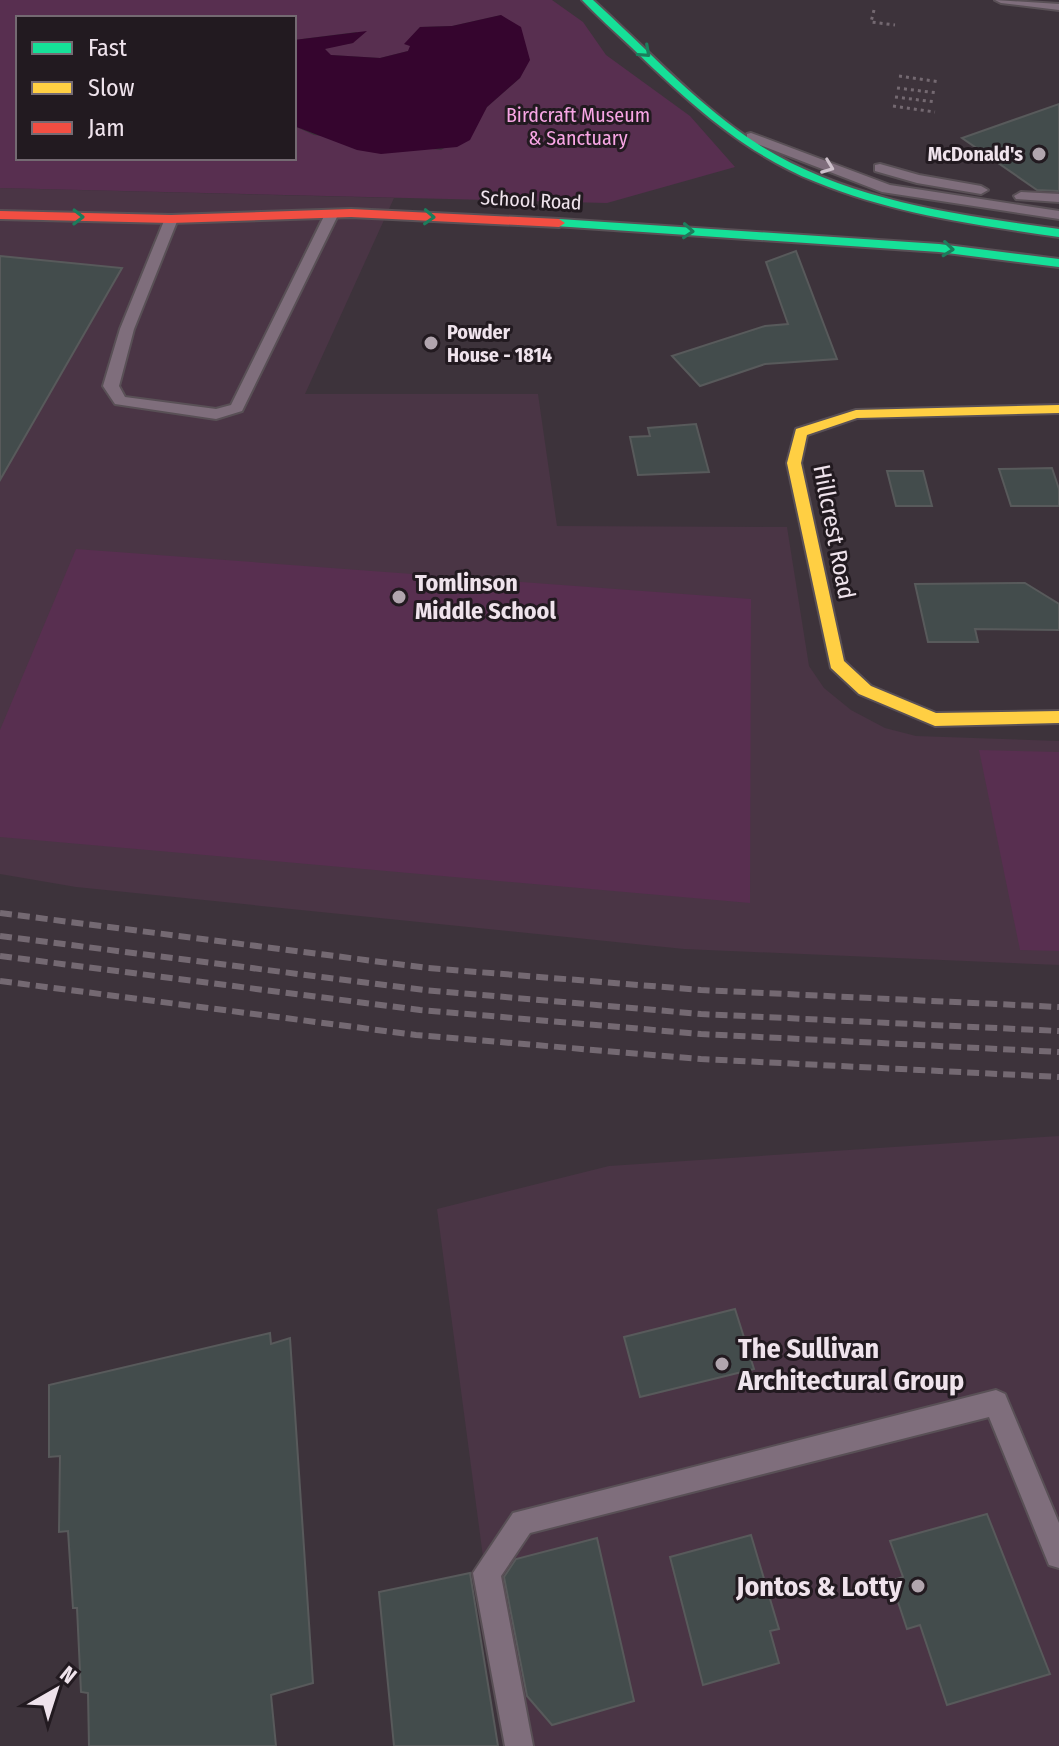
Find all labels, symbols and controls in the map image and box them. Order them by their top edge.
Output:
legend [16,16,296,160]
text: Fast [88,34,127,62]
one-way arrow [635,42,650,57]
text: Slow [88,74,135,102]
park label: Birdcraft Museum & Sanctuary [506,103,650,150]
text: Jam [88,114,125,142]
place label: McDonald's [928,142,1023,166]
marker: McDonald's [1030,145,1048,163]
one-way arrow [820,157,834,174]
street label: School Road [480,185,582,215]
one-way arrow [72,208,85,226]
one-way arrow [423,208,436,225]
one-way arrow [682,222,695,239]
one-way arrow [942,241,955,258]
place label: Powder House - 1814 [447,320,552,367]
marker: Powder House - 1814 [422,334,440,352]
street label: Hillcrest Road [807,462,861,602]
place label: Tomlinson Middle School [415,569,556,625]
marker: Tomlinson Middle School [390,588,408,606]
place label: The Sullivan Architectural Group [737,1332,964,1397]
marker: The Sullivan Architectural Group [713,1355,731,1373]
place label: Jontos & Lotty [735,1570,903,1603]
marker: Jontos & Lotty [909,1577,927,1595]
north arrow [16,1650,96,1730]
text: N [55,1660,82,1689]

